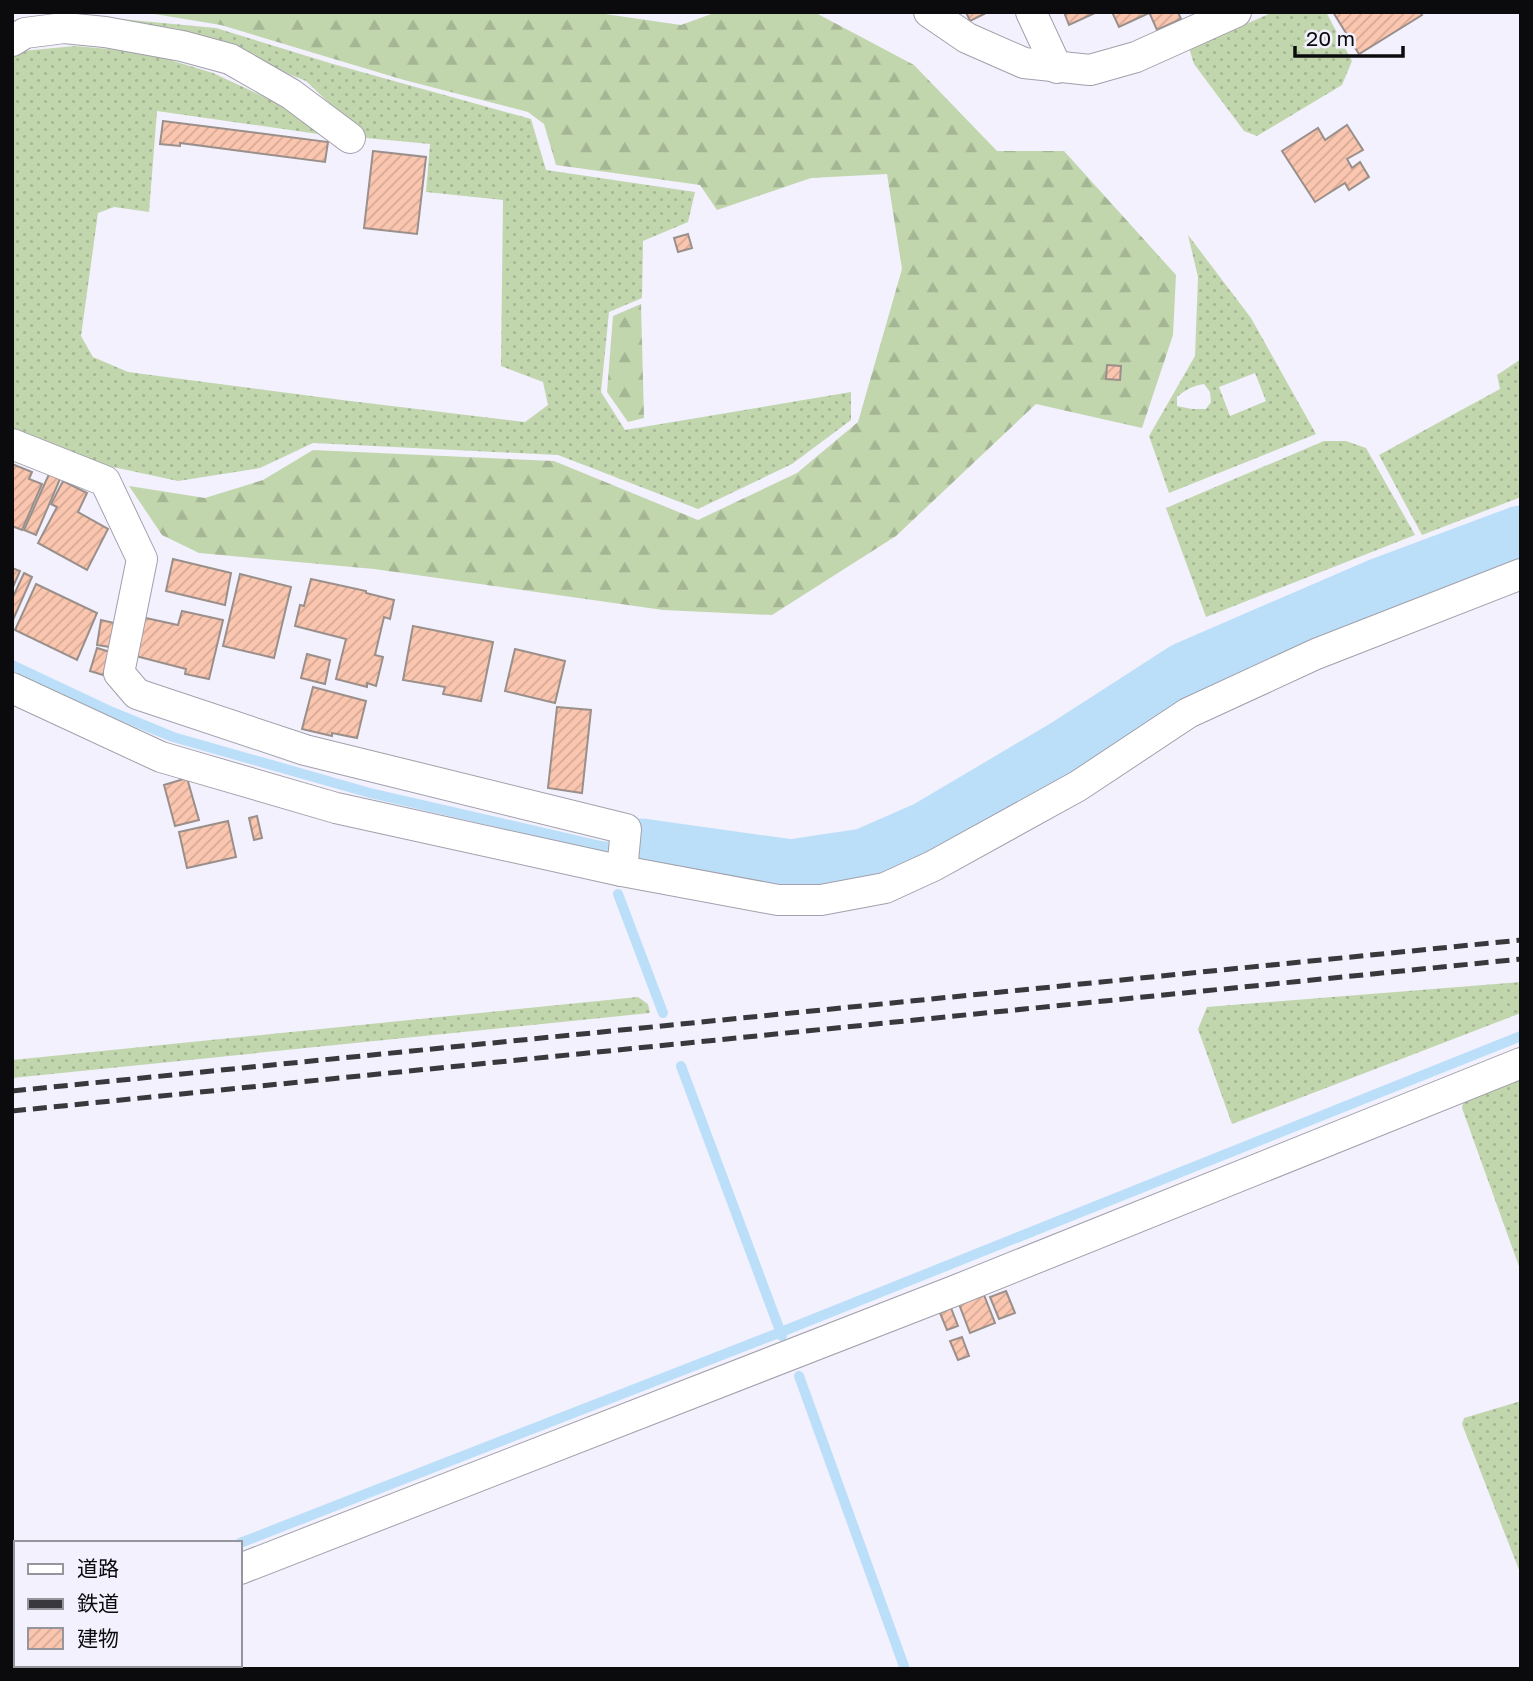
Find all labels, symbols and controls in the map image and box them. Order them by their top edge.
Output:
scale bar [1295,14,1404,58]
text: 20 m [1306,25,1355,51]
legend [14,1541,242,1667]
text: 道路 [77,1555,119,1581]
text: 鉄道 [77,1590,119,1616]
text: 建物 [77,1625,119,1651]

